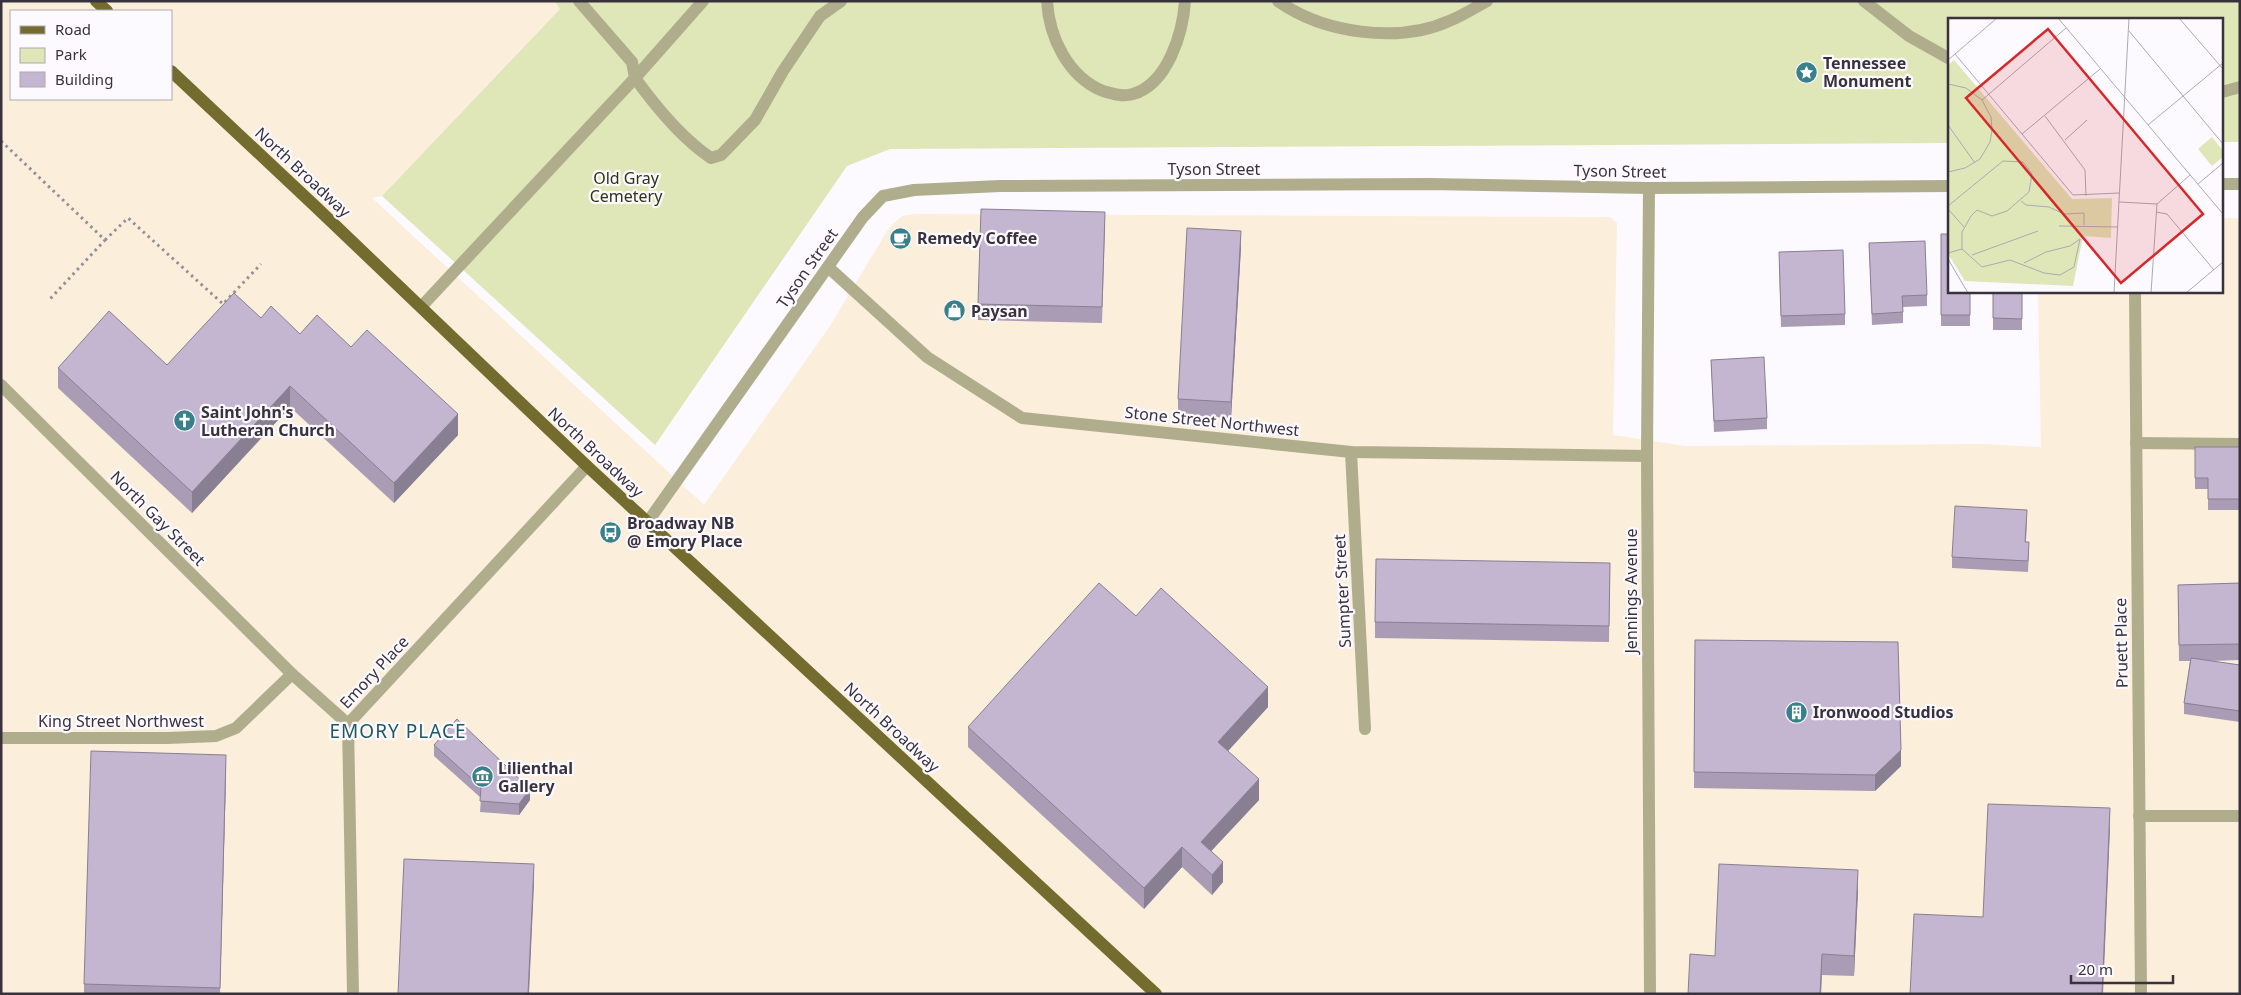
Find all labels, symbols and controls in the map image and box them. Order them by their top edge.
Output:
legend [10,10,172,100]
inset map [1948,18,2224,292]
text: Road [55,19,91,39]
text: Park [55,44,87,64]
place label: Tennessee Monument [1823,52,1911,92]
place icon: Tennessee Monument [1795,60,1819,84]
text: Building [55,69,113,89]
street label: North Broadway [250,122,356,223]
street label: Tyson Street [1168,158,1261,180]
street label: Tyson Street [1573,159,1667,183]
park label: Old Gray Cemetery [590,167,663,207]
street label: Tyson Street [771,224,843,312]
cafe icon: Remedy Coffee [889,226,913,250]
place label: Remedy Coffee [917,227,1037,249]
shop icon: Paysan [943,299,967,323]
place label: Paysan [971,300,1028,322]
place label: Saint John's Lutheran Church [201,401,335,441]
street label: Stone Street Northwest [1124,401,1301,441]
street label: North Broadway [543,402,649,503]
church icon: Saint John's Lutheran Church [173,409,197,433]
street label: North Gay Street [106,466,210,570]
place label: Broadway NB @ Emory Place [627,512,743,552]
bus stop icon: Broadway NB @ Emory Place [599,520,623,544]
street label: Jennings Avenue [1620,528,1642,656]
street label: Sumpter Street [1328,533,1356,648]
street label: Pruett Place [2109,598,2133,688]
street label: Emory Place [335,631,413,713]
street label: North Broadway [839,677,945,778]
building icon: Ironwood Studios [1785,700,1809,724]
place label: Ironwood Studios [1813,701,1954,723]
street label: King Street Northwest [38,710,204,732]
district label: EMORY PLACE [330,718,466,744]
place label: Lilienthal Gallery [498,757,573,797]
museum icon: Lilienthal Gallery [470,765,494,789]
scale bar [2071,952,2174,984]
text: 20 m [2078,959,2113,979]

